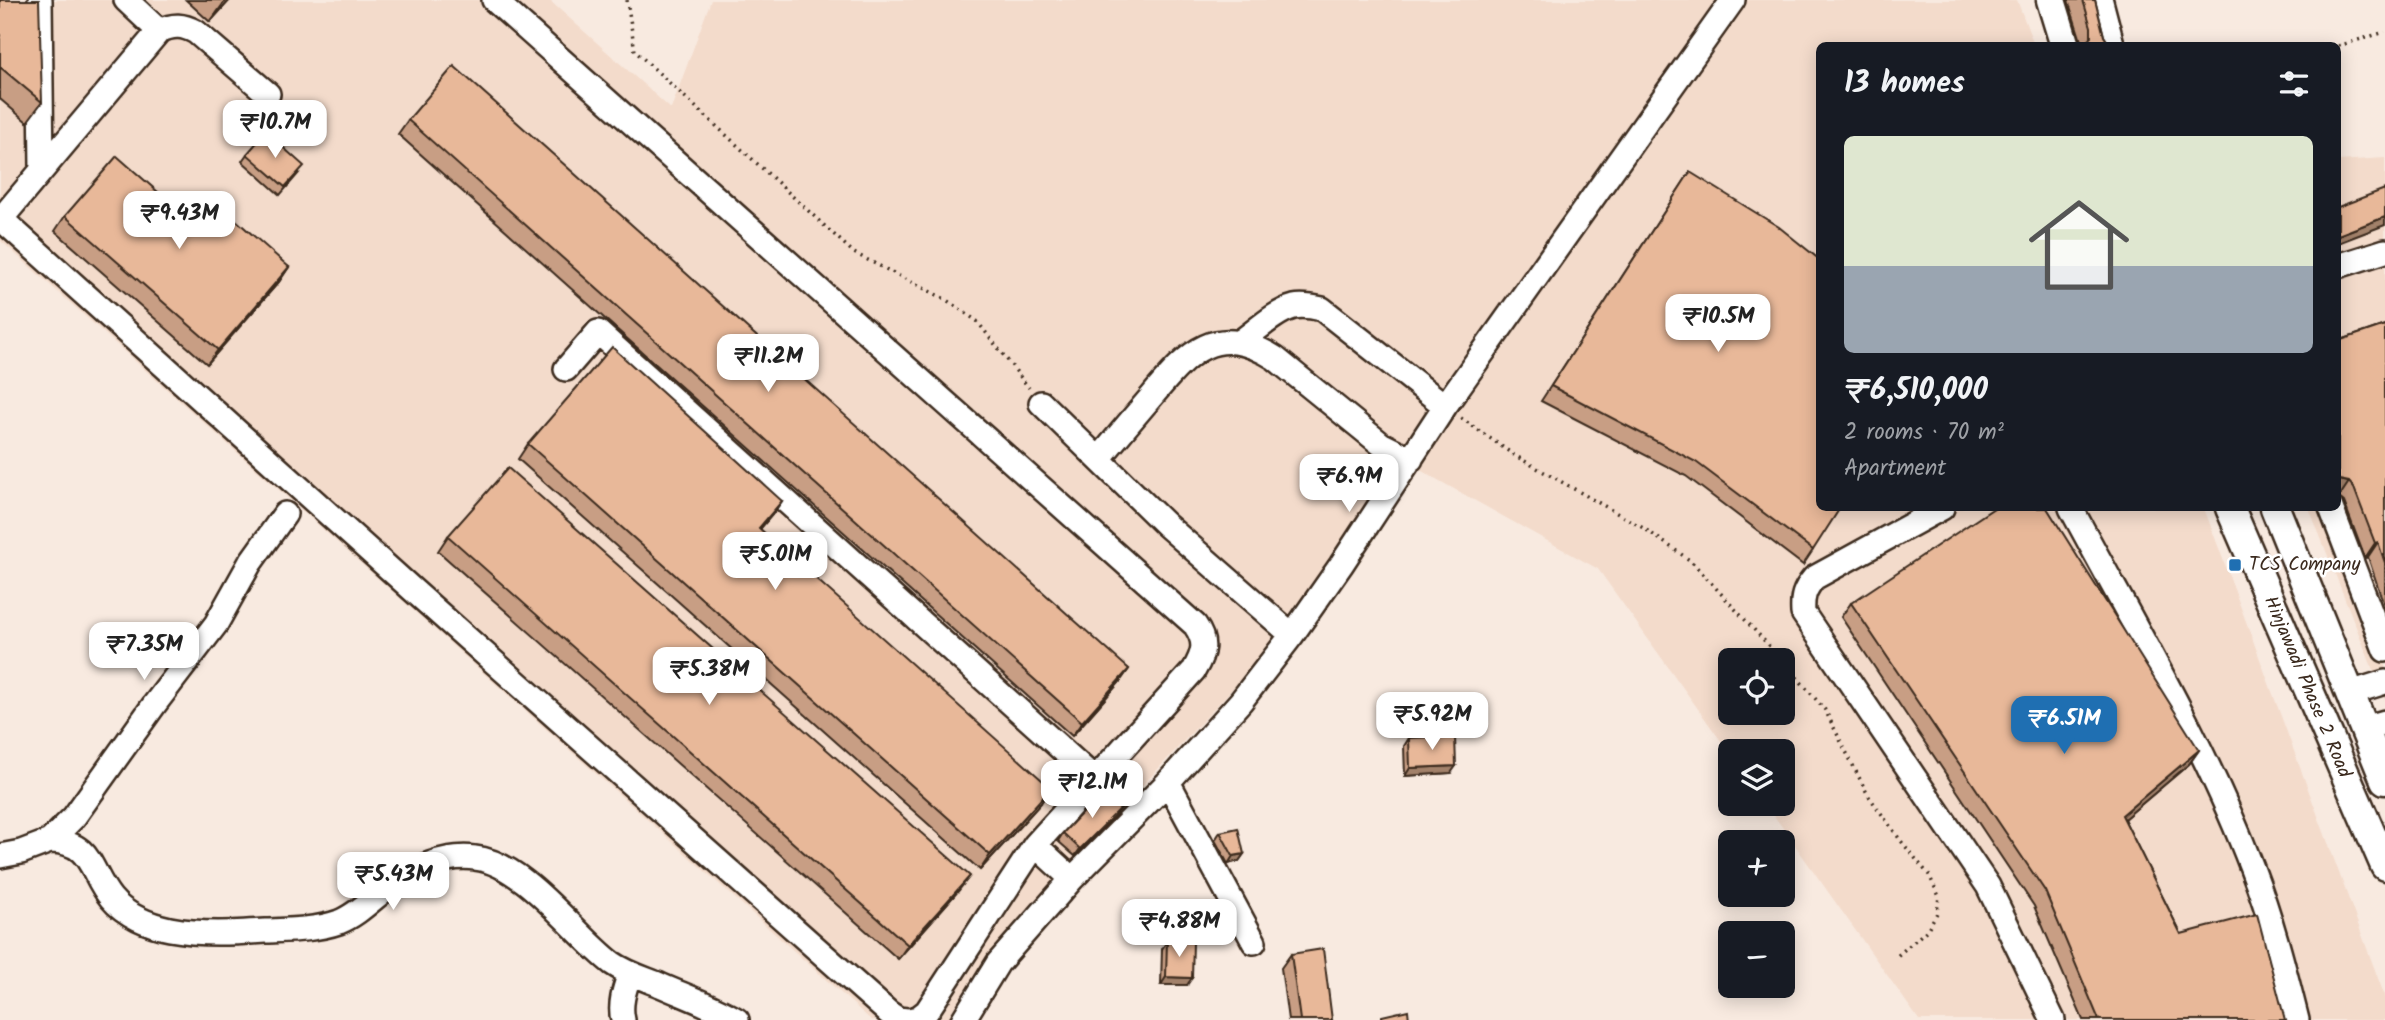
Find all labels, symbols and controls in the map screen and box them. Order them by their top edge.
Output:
text: 13 homes [1844,60,1965,108]
icon: filters [2275,65,2313,103]
pin: ₹10.7M [218,100,332,160]
text: ₹10.7M [239,105,311,141]
icon: home [2016,182,2142,308]
pin: ₹9.43M [122,191,236,251]
text: ₹9.43M [139,196,219,232]
pin: ₹10.5M [1661,294,1775,354]
text: ₹10.5M [1681,299,1755,335]
pin: ₹11.2M [711,334,825,394]
text: ₹11.2M [733,339,803,375]
text: ₹6,510,000 [1844,367,1988,415]
text: 2 rooms · 70 m² [1844,415,2004,451]
text: Apartment [1844,451,1946,487]
pin: ₹6.9M [1300,454,1398,514]
text: ₹6.9M [1316,459,1382,495]
pin: ₹5.01M [718,532,832,592]
text: ₹5.01M [738,537,812,573]
place label: TCS Company [2249,550,2361,580]
marker: TCS Company [2227,557,2243,573]
street label: Hinjawadi Phase 2 Road [2255,591,2359,783]
pin: ₹7.35M [87,622,201,682]
text: ₹7.35M [105,627,183,663]
pin: ₹5.38M [652,648,766,707]
map controls [1718,648,1795,998]
button: locate [1718,648,1795,725]
text: ₹5.38M [669,652,749,688]
pin: ₹5.92M [1375,692,1489,752]
pin: ₹6.51M [2007,696,2121,756]
text: ₹5.92M [1392,697,1472,733]
text: ₹6.51M [2027,701,2101,737]
button: layers [1718,739,1795,816]
pin: ₹12.1M [1035,760,1149,820]
text: ₹12.1M [1057,765,1127,801]
button: + [1718,830,1795,907]
pin: ₹5.43M [336,852,450,912]
text: ₹5.43M [353,857,433,893]
pin: ₹4.88M [1122,900,1236,959]
text: ₹4.88M [1138,904,1220,940]
button: − [1718,921,1795,998]

